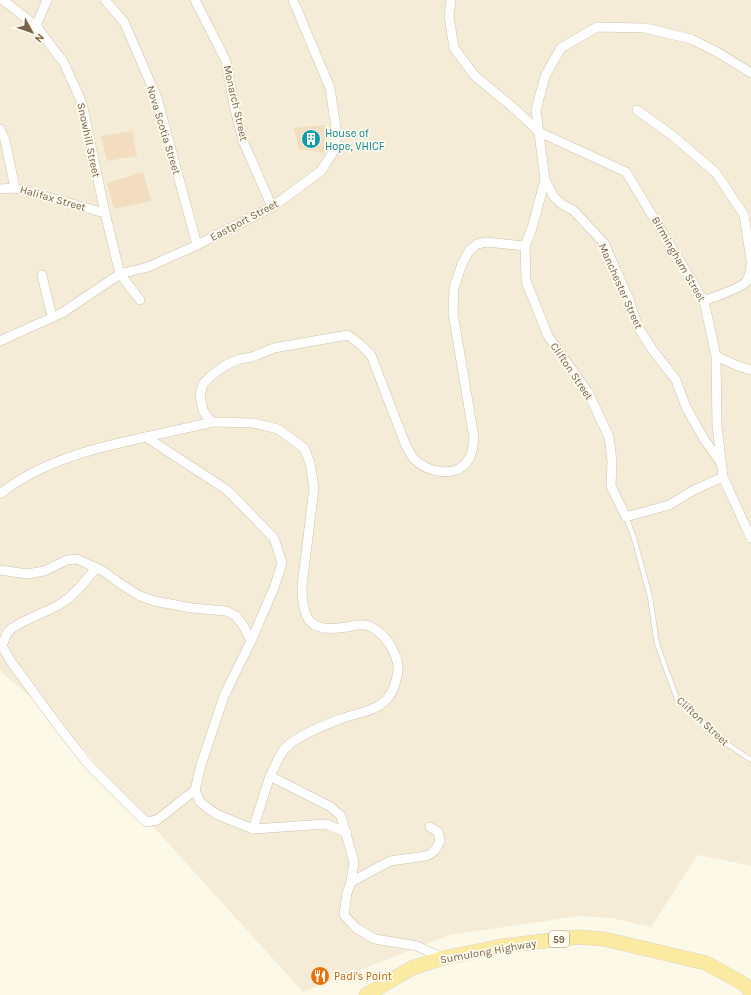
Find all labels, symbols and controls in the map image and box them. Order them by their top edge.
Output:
north arrow [12,12,52,52]
text: N [32,31,47,45]
street label: Monarch Street [221,64,251,142]
street label: Nova Scotia Street [144,84,183,176]
street label: Snowhill Street [74,102,103,179]
place label: House of Hope, VHICF [325,127,385,153]
building icon: House of Hope, VHICF [300,128,322,150]
street label: Halifax Street [18,183,87,214]
street label: Eastport Street [208,197,281,244]
street label: Birmingham Street [649,214,708,304]
street label: Manchester Street [596,241,645,331]
street label: Clifton Street [548,340,596,402]
street label: Clifton Street [674,694,731,749]
road number: 59 [549,931,569,947]
street label: Sumulong Highway [439,937,537,966]
restaurant icon: Padi's Point [309,965,331,987]
place label: Padi's Point [334,970,392,983]

